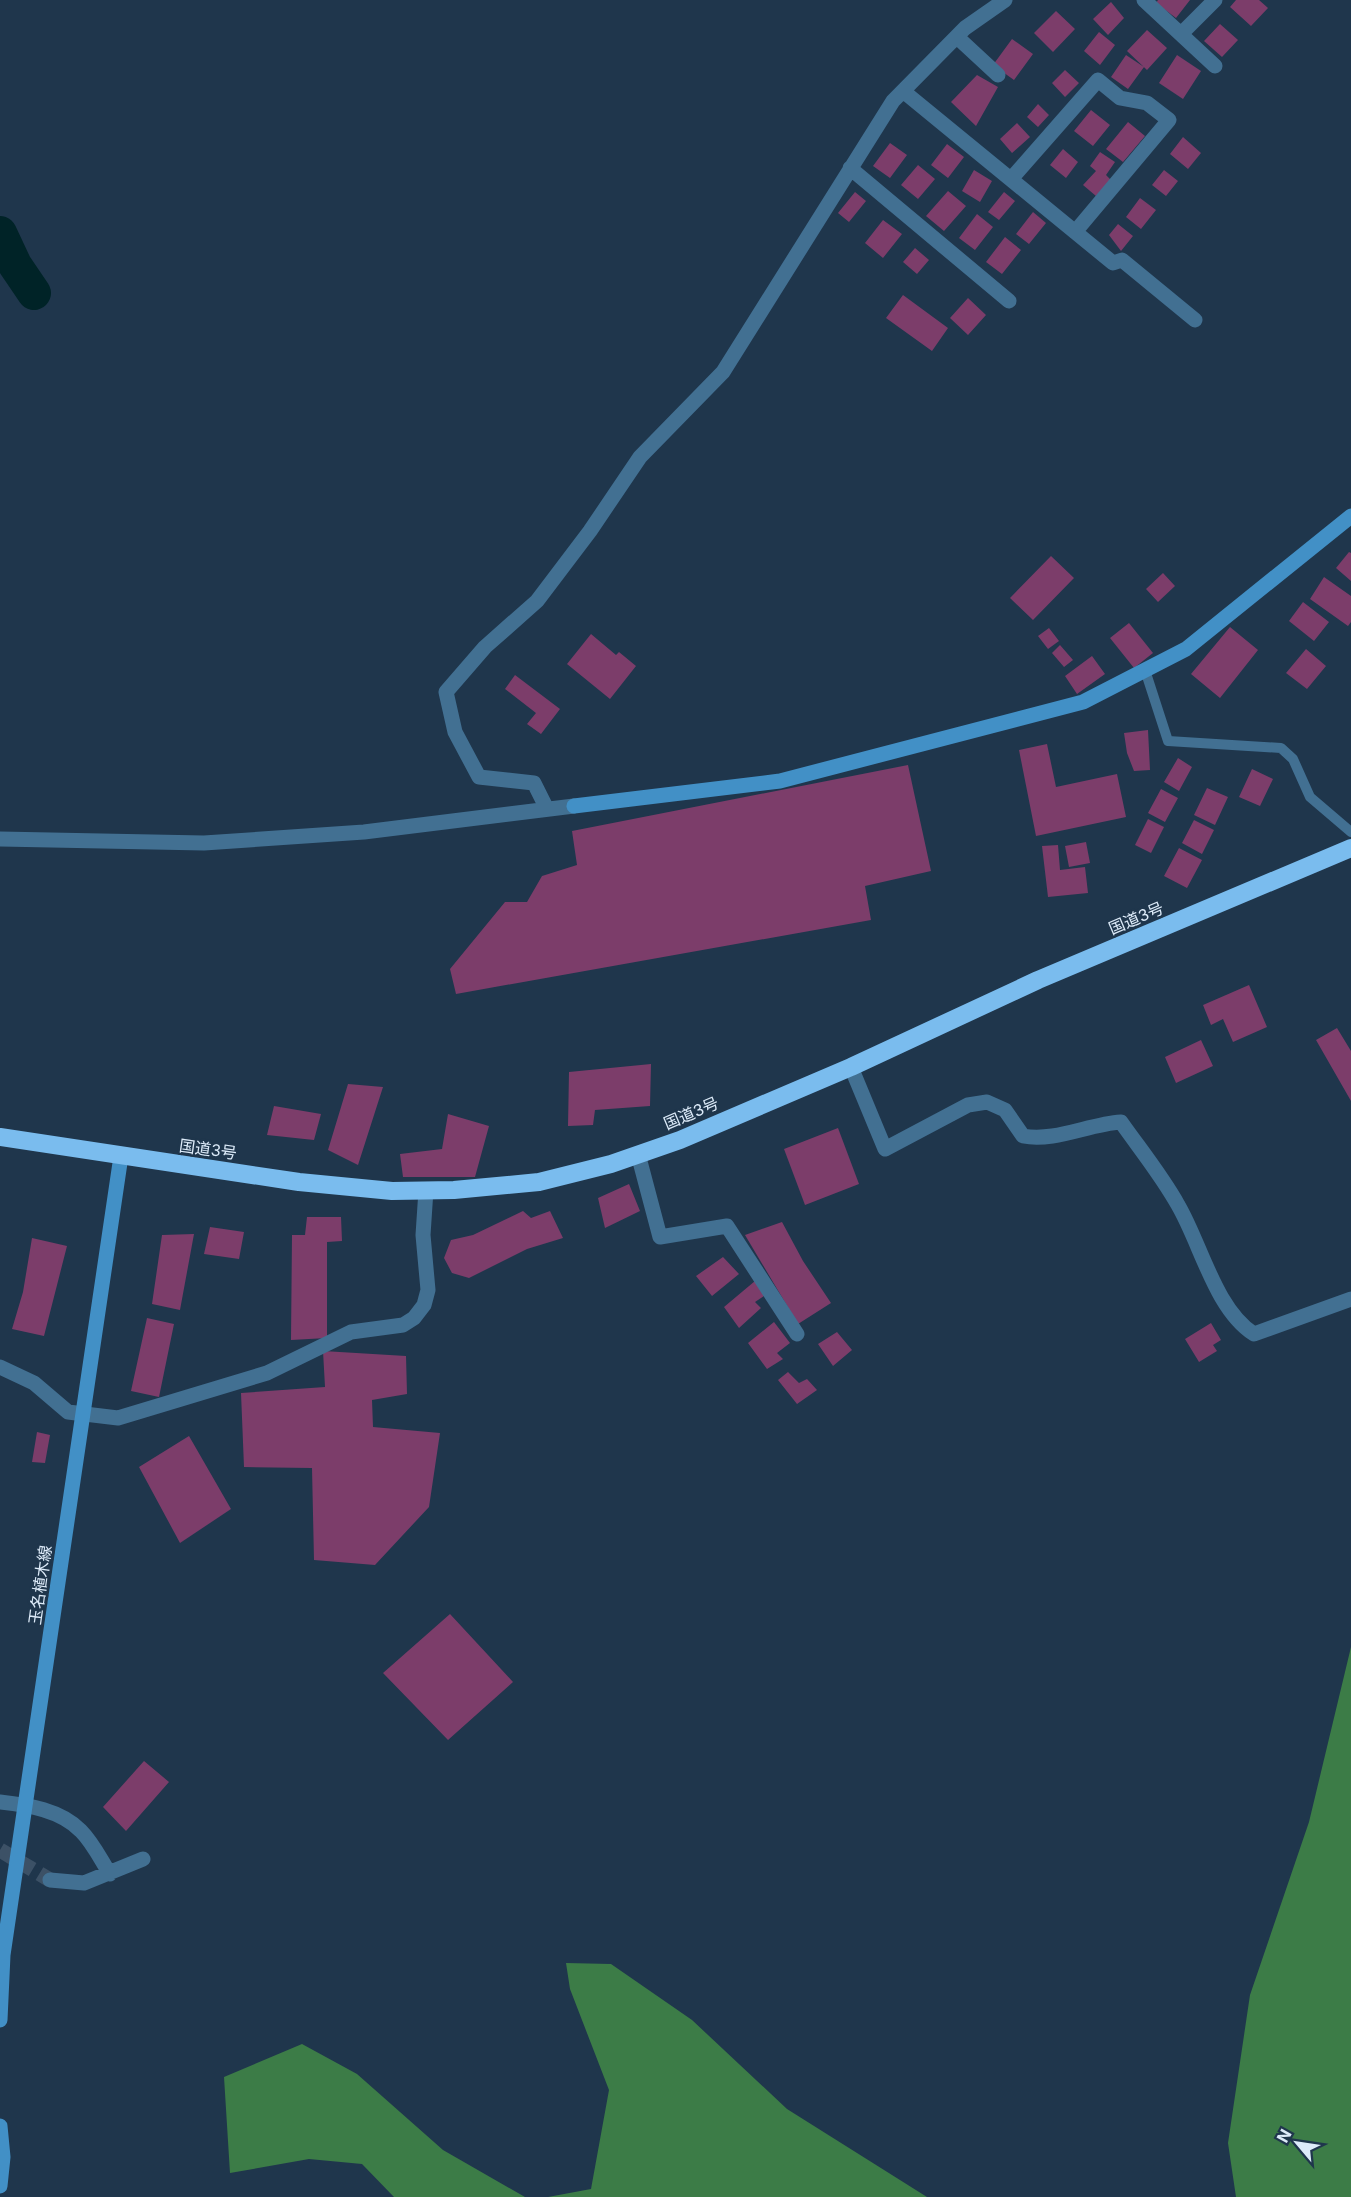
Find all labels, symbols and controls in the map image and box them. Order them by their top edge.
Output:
street label: 国道3号 [1105,897,1167,939]
street label: 国道3号 [660,1092,722,1134]
street label: 国道3号 [178,1135,238,1163]
street label: 玉名植木線 [25,1544,55,1626]
north arrow [1267,2113,1327,2173]
text: N [1272,2126,1296,2146]

